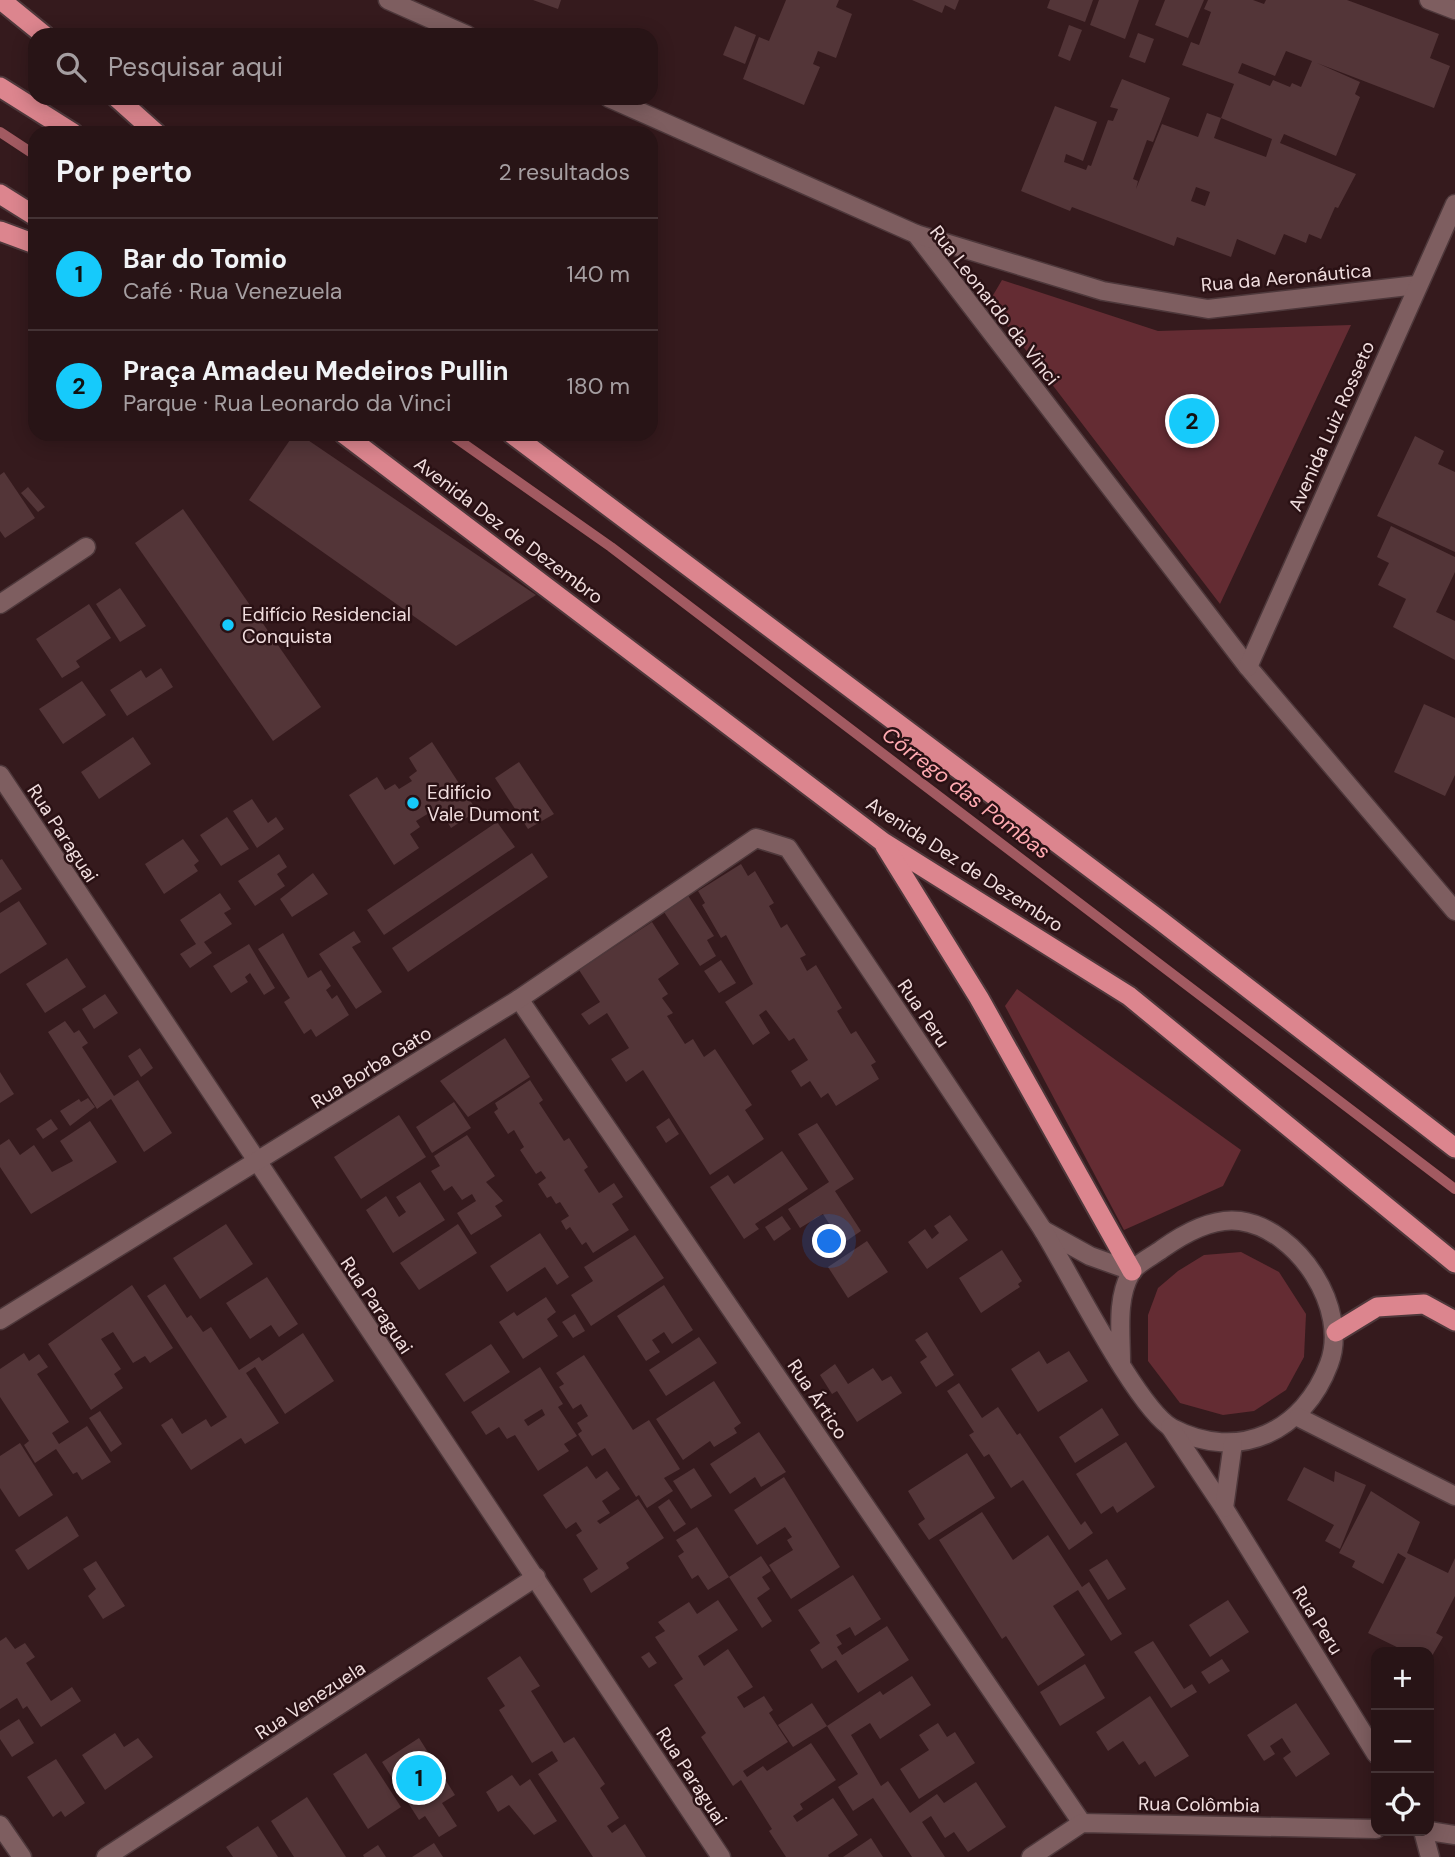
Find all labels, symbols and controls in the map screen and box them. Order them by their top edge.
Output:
search box [28,28,658,105]
icon: search [52,48,90,86]
text: Pesquisar aqui [108,50,283,84]
text: Por perto [56,152,192,191]
text: 2 resultados [499,157,630,187]
street label: Rua Leonardo da Vinci [924,220,1065,390]
text: Bar do Tomio [123,242,287,276]
street label: Rua da Aeronáutica [1200,258,1372,297]
text: 1 [75,259,83,289]
text: 140 m [567,259,630,289]
text: Café · Rua Venezuela [123,276,342,306]
street label: Avenida Luiz Rosseto [1283,337,1380,515]
text: Praça Amadeu Medeiros Pullin [123,354,509,388]
text: 2 [72,371,86,401]
text: 180 m [566,371,630,401]
text: Parque · Rua Leonardo da Vinci [123,388,451,418]
pin: 2 [1169,395,1215,447]
street label: Avenida Dez de Dezembro [409,451,608,610]
place label: Edifício Residencial Conquista [242,602,411,649]
marker: Edifício Residencial Conquista [220,617,236,633]
water label: Córrego das Pombas [876,720,1056,866]
street label: Rua Paraguai [22,779,104,887]
place label: Edifício Vale Dumont [427,780,540,827]
street label: Avenida Dez de Dezembro [861,791,1068,938]
marker: Edifício Vale Dumont [405,795,421,811]
street label: Rua Peru [892,974,955,1052]
street label: Rua Borba Gato [306,1020,436,1114]
your location [812,1224,846,1258]
street label: Rua Paraguai [335,1252,418,1359]
street label: Rua Ártico [782,1354,853,1444]
street label: Rua Peru [1287,1581,1349,1659]
map controls [1371,1647,1434,1836]
button: + [1371,1647,1434,1710]
street label: Rua Venezuela [250,1655,370,1745]
button: − [1371,1710,1434,1773]
street label: Rua Paraguai [651,1722,733,1830]
pin: 1 [396,1752,442,1804]
button: locate [1371,1773,1434,1836]
street label: Rua Colômbia [1138,1791,1260,1818]

